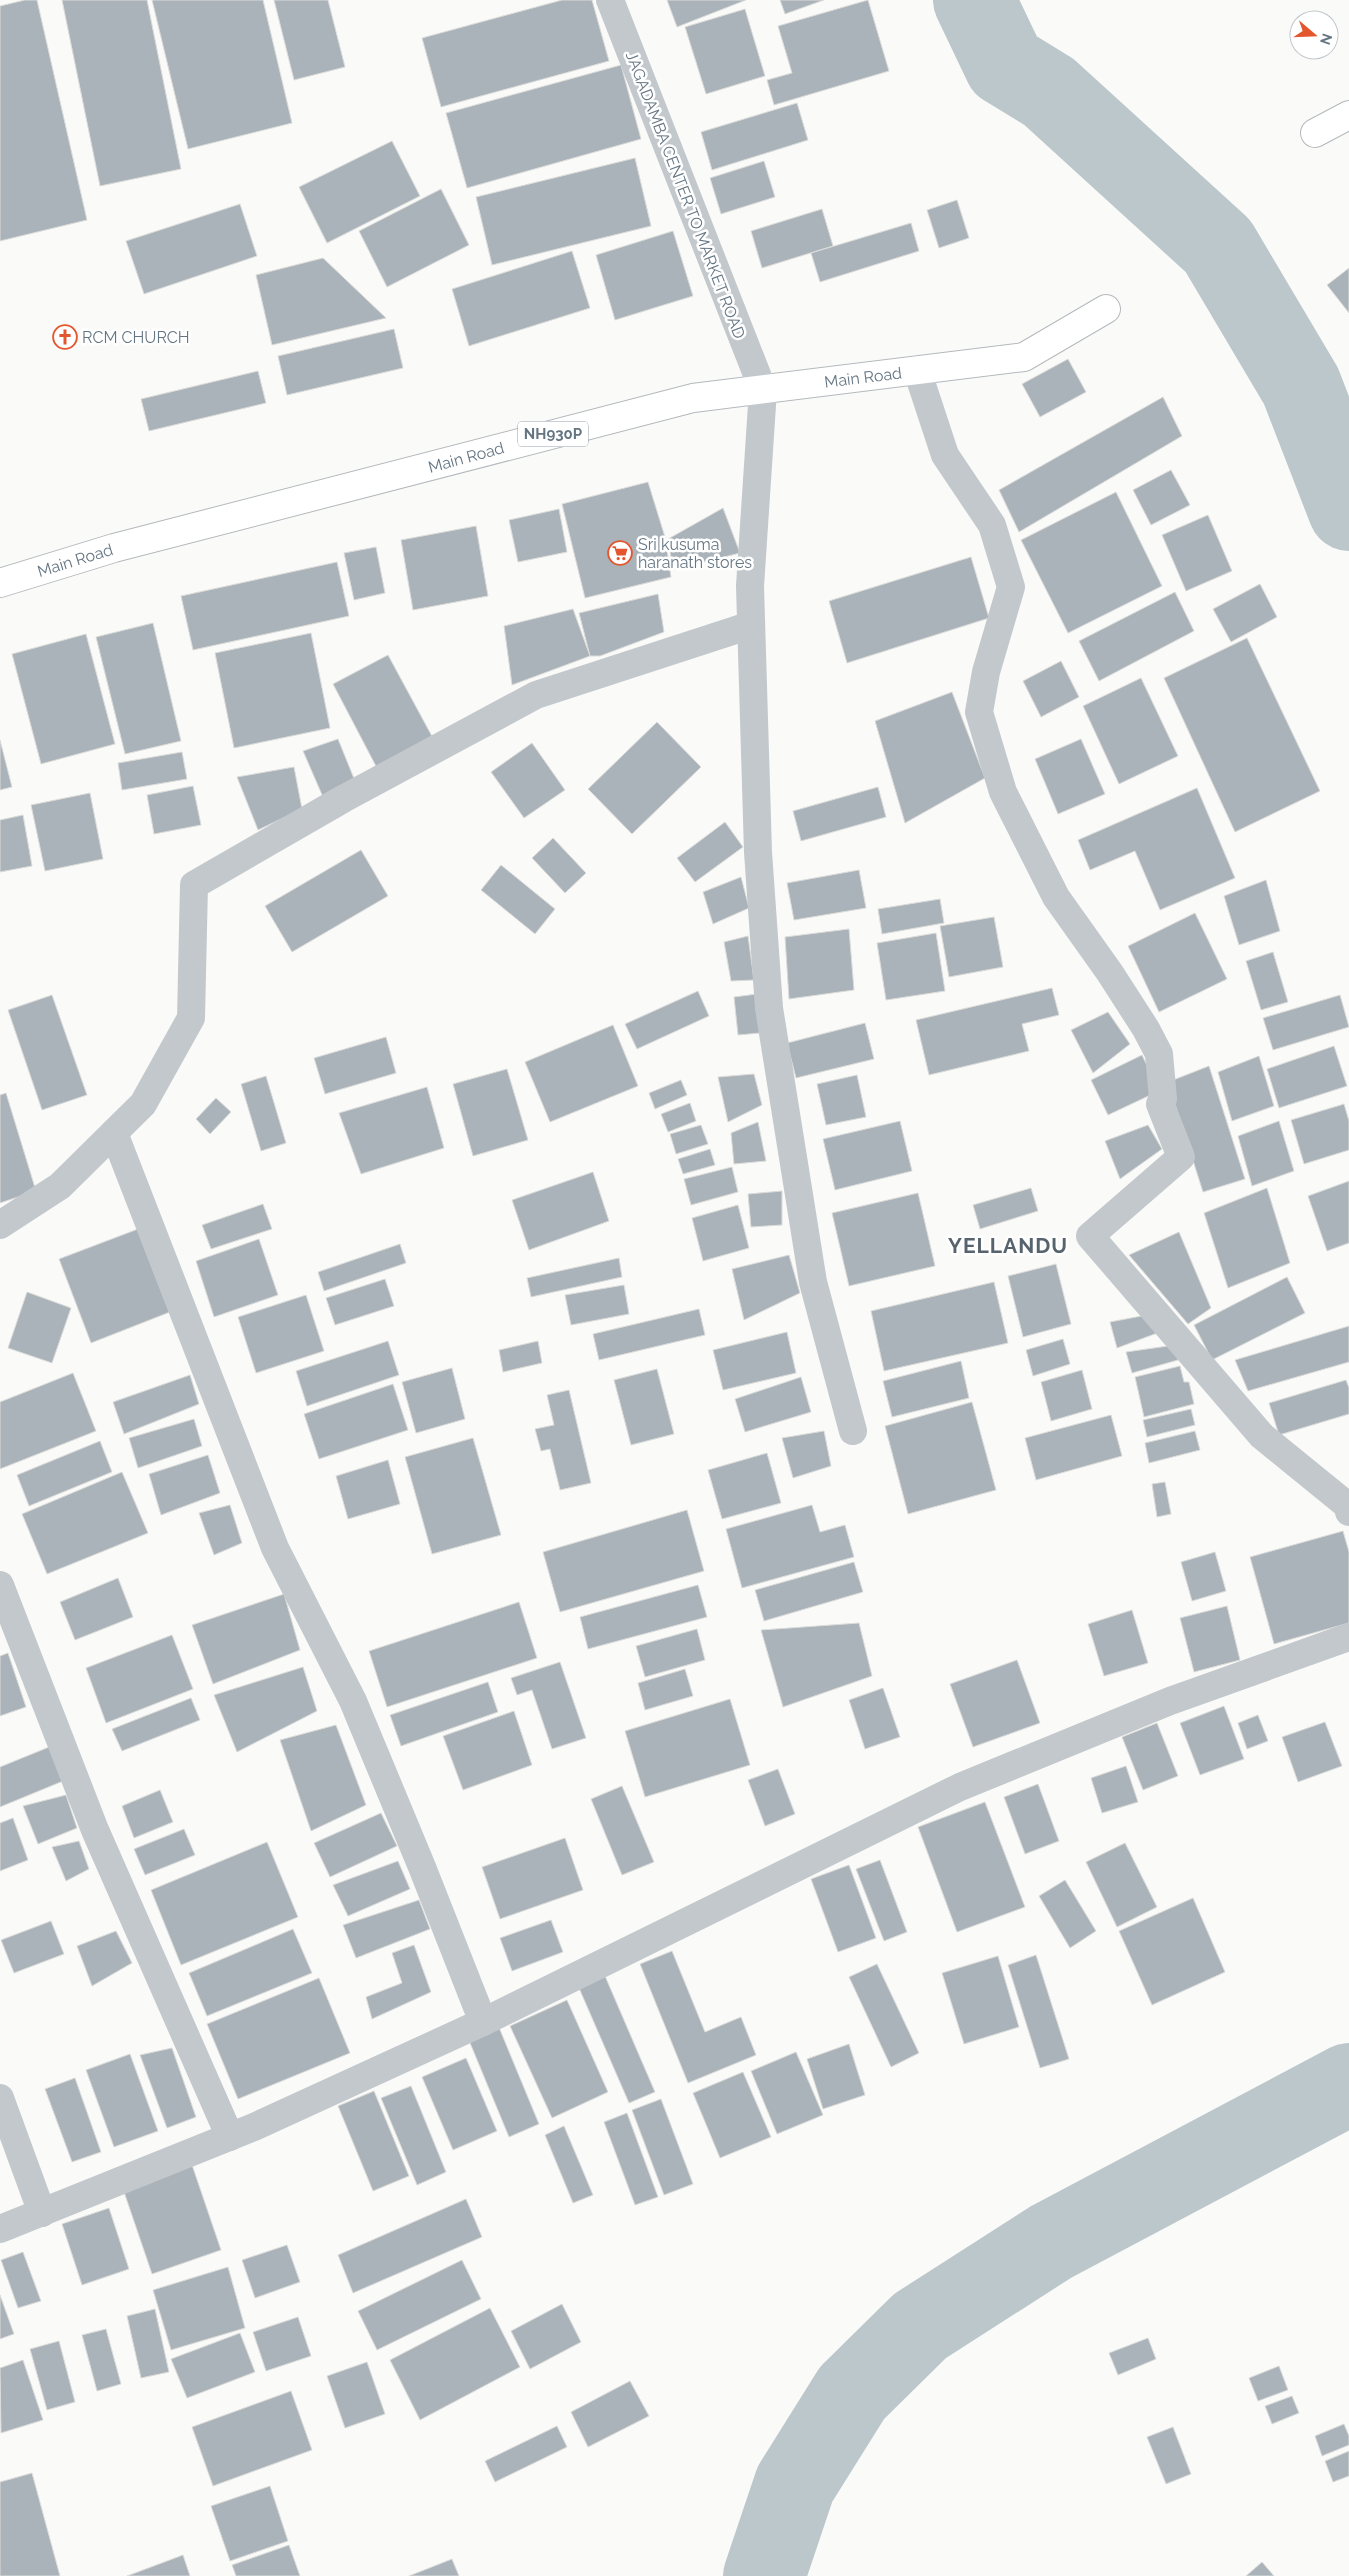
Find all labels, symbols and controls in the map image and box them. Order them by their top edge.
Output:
north arrow [1289,10,1339,60]
text: N [1317,32,1336,47]
street label: JAGADAMBA CENTER TO MARKET ROAD [622,49,749,341]
church icon: RCM CHURCH [52,324,78,350]
place label: RCM CHURCH [82,328,190,347]
street label: Main Road [823,363,903,392]
road number: NH930P [518,422,588,446]
street label: Main Road [426,438,506,477]
place label: Sri kusuma haranath stores [638,535,752,572]
street label: Main Road [35,540,115,581]
supermarket icon: Sri kusuma haranath stores [607,540,633,566]
district label: YELLANDU [948,1233,1068,1258]

